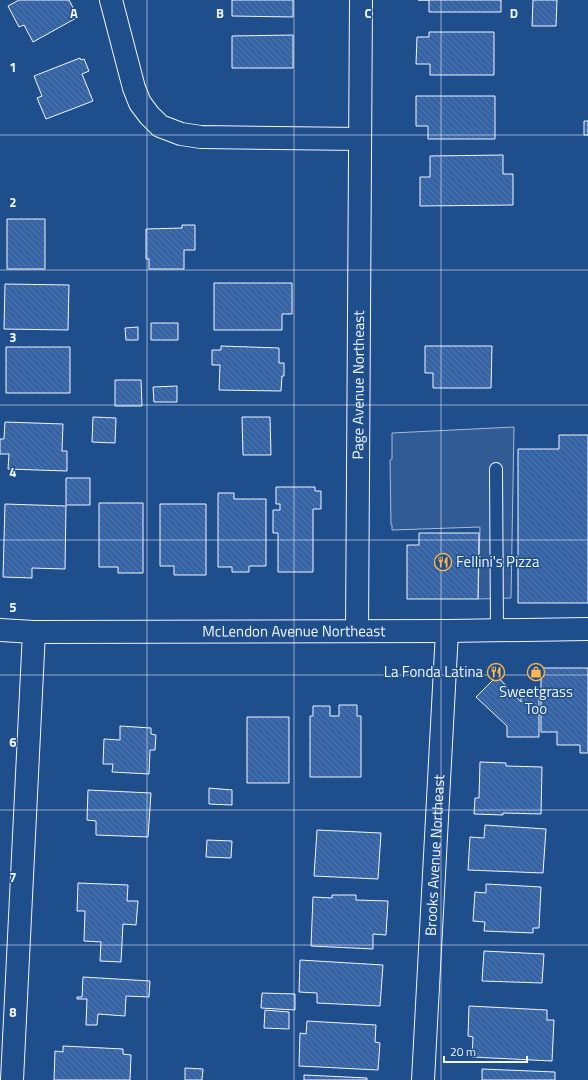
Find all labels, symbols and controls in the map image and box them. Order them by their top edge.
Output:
text: A [70,3,78,23]
text: B [216,3,224,23]
text: C [364,3,372,23]
text: D [510,3,518,23]
text: 1 [9,57,17,77]
text: 2 [9,192,17,212]
street label: Page Avenue Northeast [346,310,370,460]
text: 3 [9,327,17,347]
text: 4 [9,462,17,482]
place label: Fellini's Pizza [456,550,540,573]
restaurant icon: Fellini's Pizza [433,552,453,572]
text: 5 [9,597,17,617]
street label: McLendon Avenue Northeast [202,619,386,643]
place label: La Fonda Latina [384,660,483,683]
restaurant icon: La Fonda Latina [486,662,506,682]
shop icon: Sweetgrass Too [526,662,546,682]
place label: Sweetgrass Too [499,680,573,720]
text: 6 [9,732,17,752]
street label: Brooks Avenue Northeast [419,773,450,937]
text: 7 [9,867,17,887]
text: 8 [9,1002,17,1022]
scale bar [444,1038,527,1064]
text: 20 m [450,1042,476,1061]

